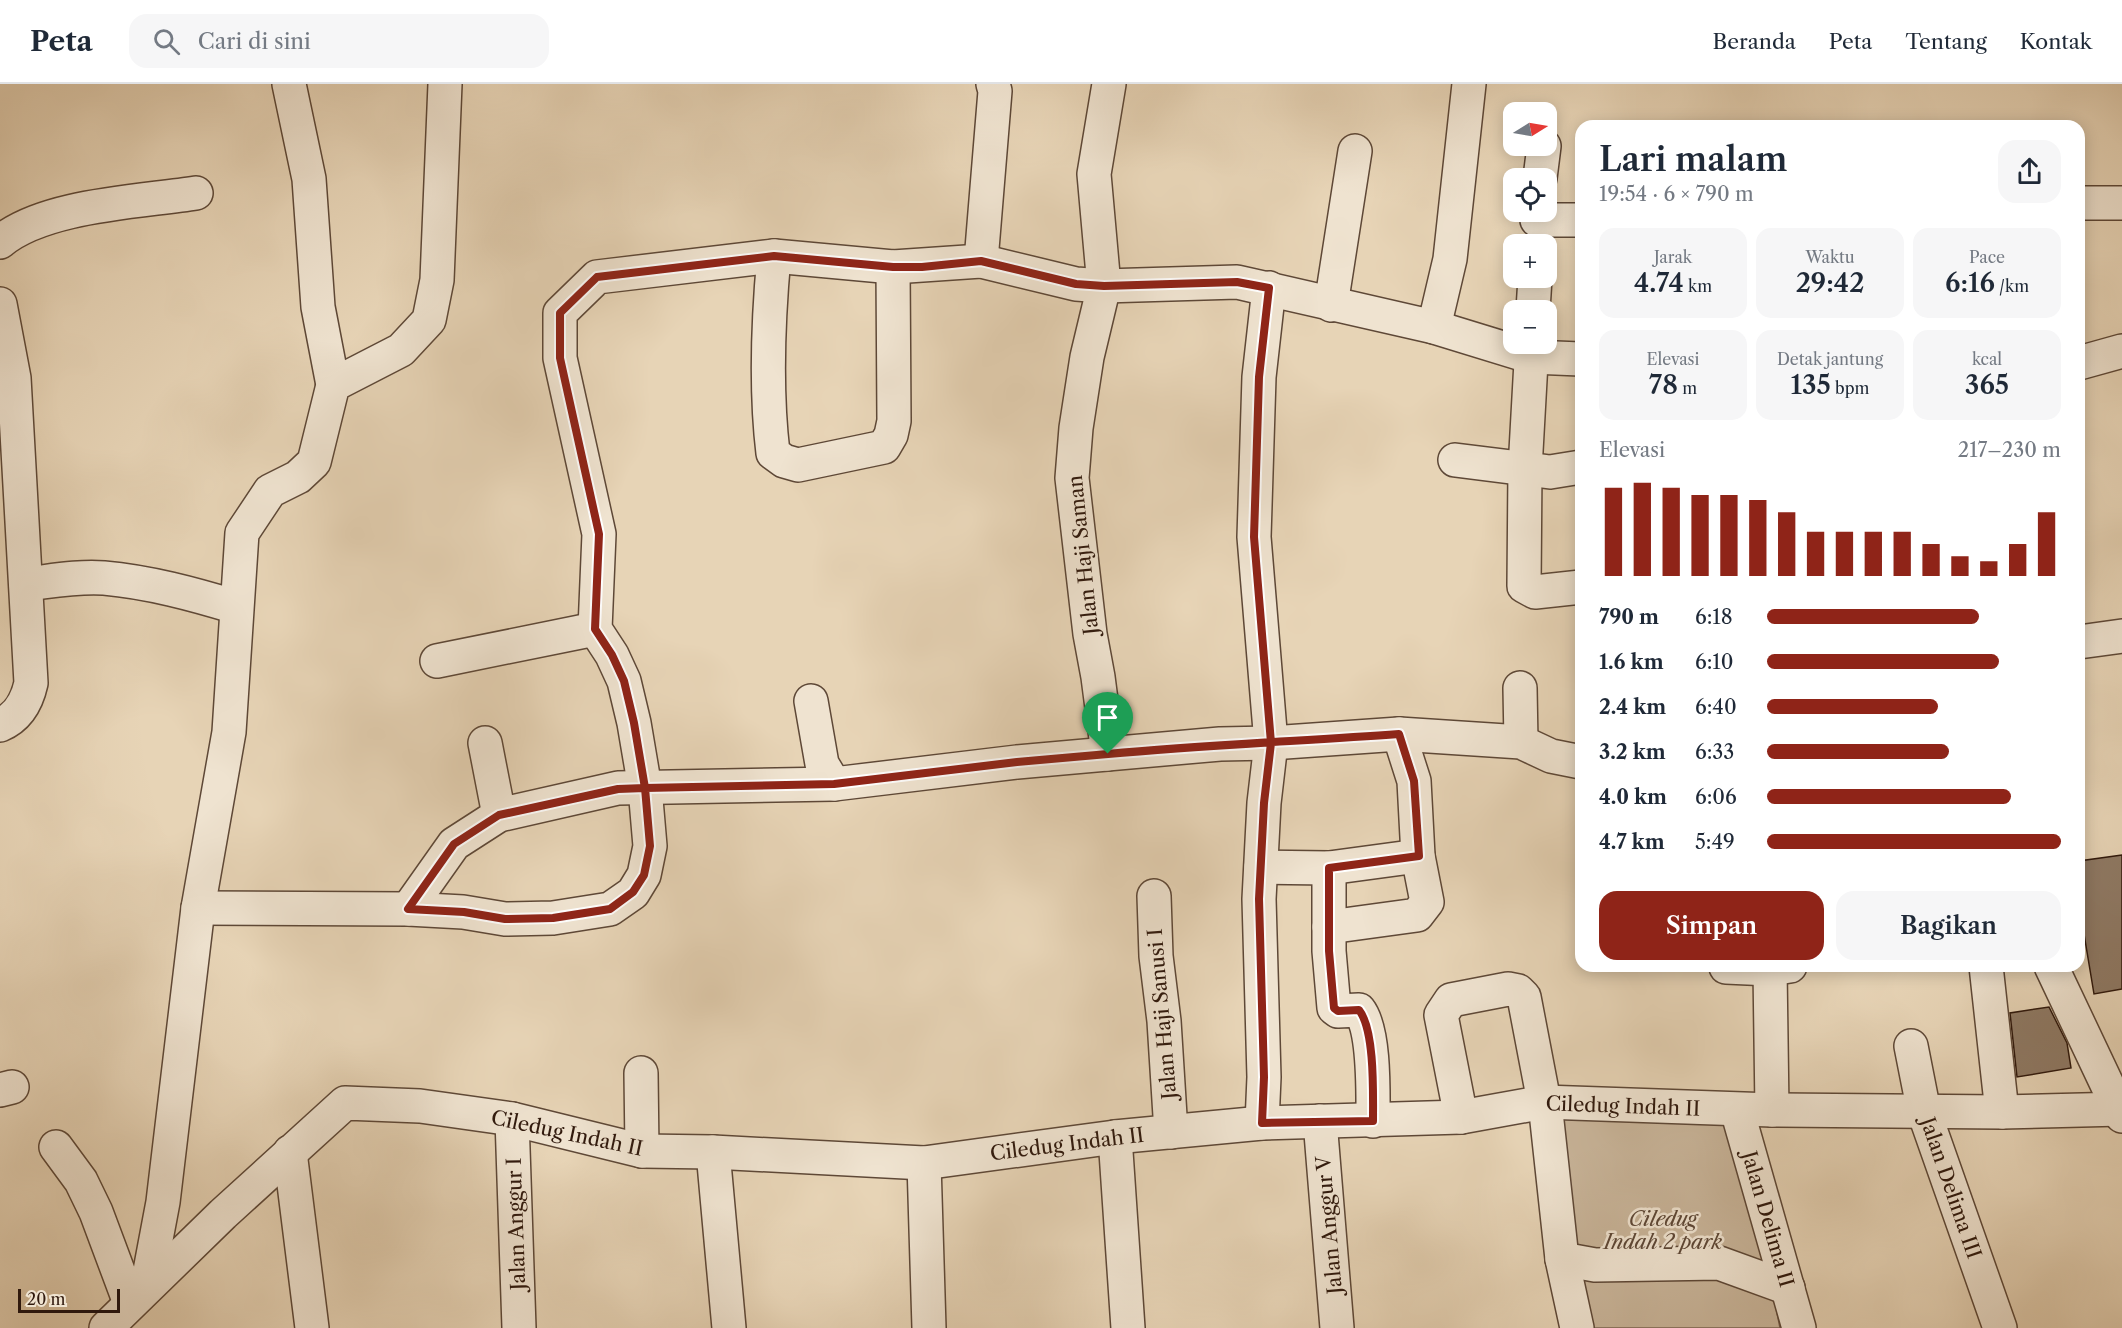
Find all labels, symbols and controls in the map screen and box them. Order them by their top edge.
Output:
search box [129,14,549,68]
text: Peta [30,24,93,58]
icon: search [150,25,183,58]
text: Cari di sini [198,28,311,55]
text: Beranda [1713,29,1796,54]
text: Peta [1829,29,1872,54]
text: Tentang [1905,29,1987,54]
text: Kontak [2020,29,2092,54]
north arrow [1503,102,1557,156]
map controls [1503,102,1557,354]
text: Lari malam [1599,139,1787,180]
button: share [1998,140,2061,203]
button: locate [1503,168,1557,222]
text: 19:54 · 6 × 790 m [1599,182,1754,206]
button: + [1503,234,1557,288]
text: Jarak [1654,247,1692,267]
text: Waktu [1805,247,1855,267]
text: Pace [1969,247,2005,267]
text: 4.74 [1634,267,1684,299]
text: 29:42 [1796,267,1864,299]
text: 6:16 [1945,267,1995,299]
text: km [1684,276,1712,296]
text: /km [1995,276,2029,296]
button: − [1503,300,1557,354]
text: Elevasi [1647,349,1699,369]
text: Detak jantung [1777,349,1883,369]
text: kcal [1972,349,2002,369]
text: 78 [1649,369,1678,401]
text: 135 [1791,369,1831,401]
text: 365 [1965,369,2009,401]
text: m [1678,378,1697,398]
text: bpm [1831,378,1869,398]
text: Elevasi [1599,438,1665,462]
text: 217–230 m [1958,438,2061,462]
street label: Jalan Haji Saman [1063,473,1104,639]
text: 790 m [1599,605,1659,629]
text: 6:18 [1695,605,1733,629]
text: 1.6 km [1599,650,1664,674]
text: 6:10 [1695,650,1733,674]
pin [1082,692,1133,754]
text: 2.4 km [1599,695,1666,719]
text: 6:40 [1695,695,1737,719]
icon: arrive [1091,701,1124,734]
text: 3.2 km [1599,740,1666,764]
text: 6:33 [1695,740,1734,764]
text: 4.0 km [1599,785,1667,809]
text: 6:06 [1695,785,1737,809]
text: 4.7 km [1599,830,1665,854]
text: 5:49 [1695,830,1735,854]
button: Simpan [1599,891,1824,960]
button: Bagikan [1836,891,2061,960]
street label: Jalan Haji Sanusi I [1143,928,1182,1103]
street label: Ciledug Indah II [1545,1091,1701,1121]
street label: Ciledug Indah II [489,1105,645,1161]
street label: Jalan Delima III [1915,1111,1986,1262]
street label: Ciledug Indah II [989,1123,1145,1165]
street label: Jalan Delima II [1736,1145,1799,1290]
street label: Jalan Anggur V [1311,1154,1347,1298]
street label: Jalan Anggur I [502,1157,530,1294]
park label: Ciledug Indah 2 park [1602,1207,1723,1254]
scale bar [18,1286,120,1314]
text: 20 m [27,1289,66,1309]

